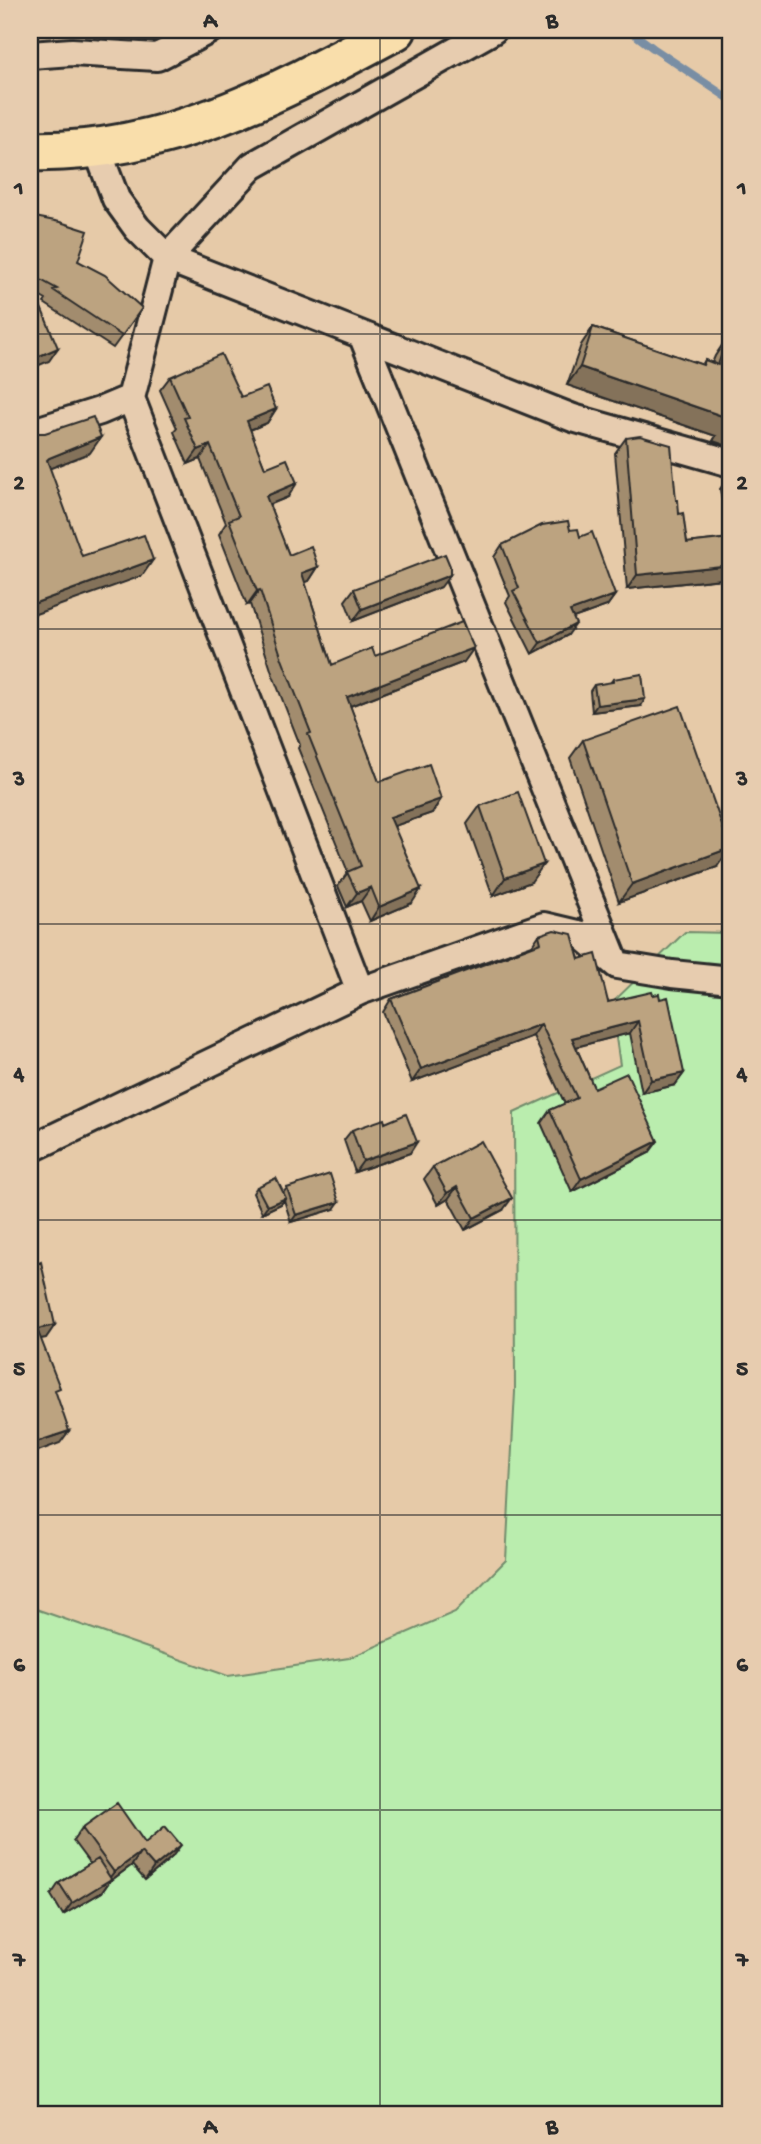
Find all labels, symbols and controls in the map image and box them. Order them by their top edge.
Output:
text: A [202,9,218,36]
text: B [545,9,559,36]
text: 1 [13,176,24,203]
text: 1 [736,176,747,203]
text: 2 [13,471,25,498]
text: 2 [736,471,748,498]
text: 3 [12,767,25,794]
text: 3 [735,767,748,794]
text: 4 [13,1062,25,1089]
text: 4 [736,1062,748,1089]
text: 5 [13,1357,25,1384]
text: 5 [736,1357,748,1384]
text: 6 [13,1653,26,1680]
text: 6 [736,1653,749,1680]
text: 7 [12,1948,26,1975]
text: 7 [735,1948,749,1975]
text: A [202,2115,218,2142]
text: B [545,2115,559,2142]

